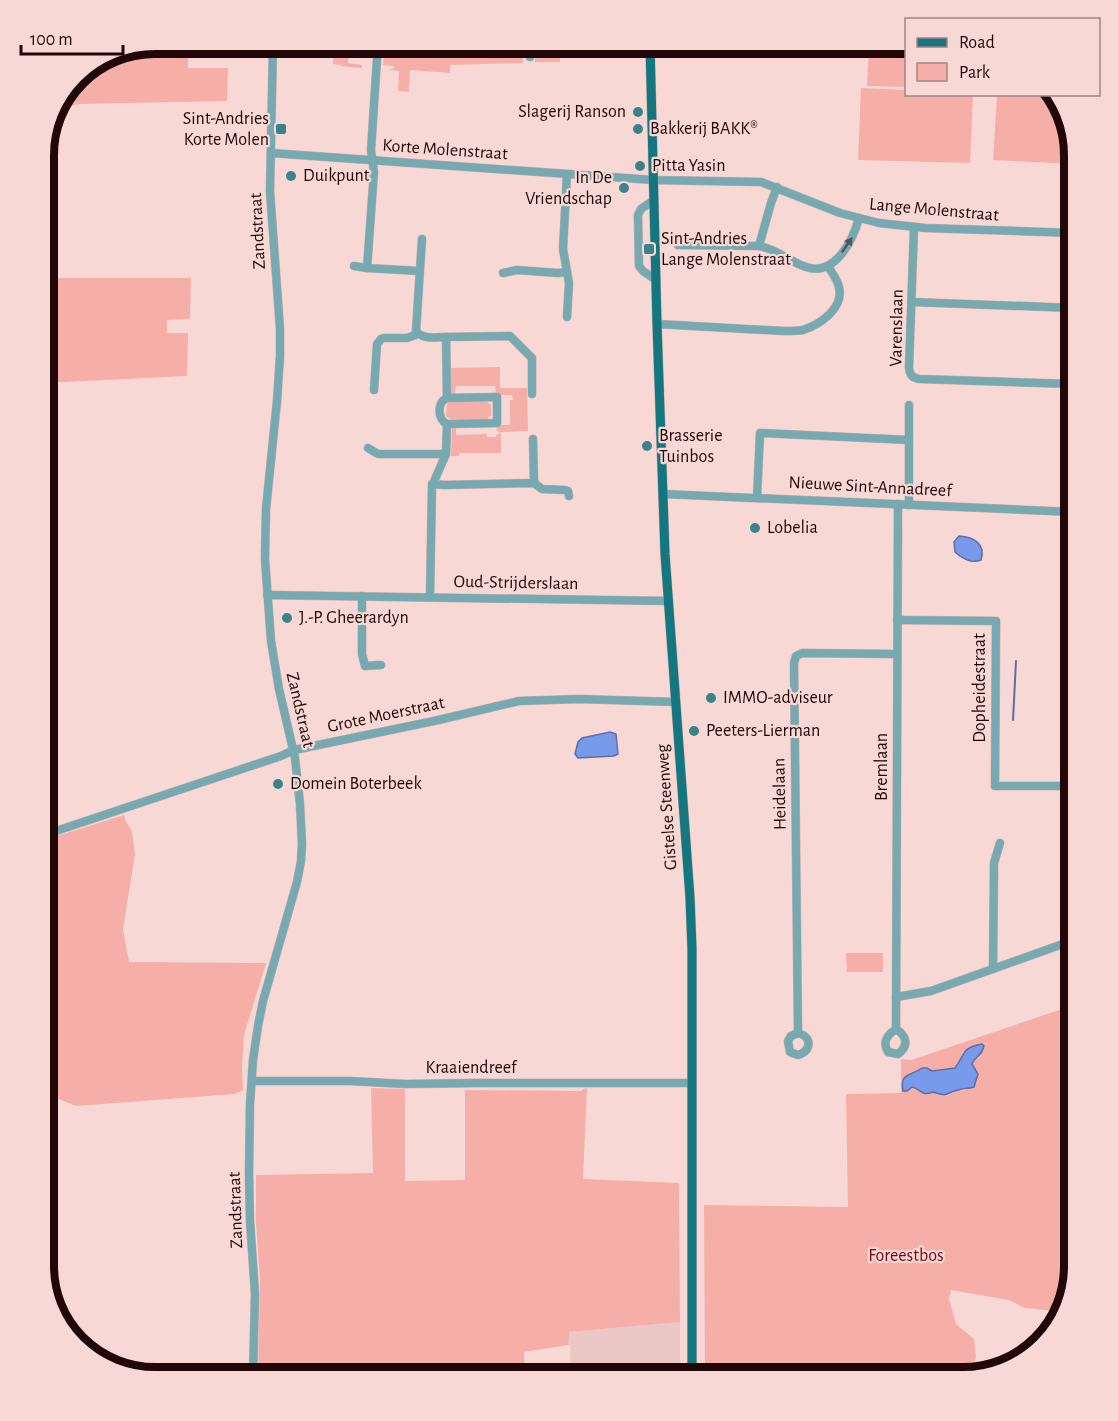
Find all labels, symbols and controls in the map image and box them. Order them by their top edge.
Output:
scale bar [21,18,123,56]
legend [905,18,1100,96]
text: 100 m [30,31,73,49]
text: Road [959,34,995,52]
text: Park [959,64,991,82]
place label: Slagerij Ranson [518,103,626,121]
marker: Slagerij Ranson [631,105,645,119]
place label: Sint-Andries Korte Molen [183,110,269,149]
place label: Bakkerij BAKK® [650,120,758,138]
marker: Sint-Andries Korte Molen [274,122,288,136]
marker: Bakkerij BAKK® [631,122,645,136]
street label: Korte Molenstraat [382,137,509,163]
place label: Pitta Yasin [652,157,725,175]
marker: Pitta Yasin [633,159,647,173]
place label: Duikpunt [303,167,370,185]
marker: Duikpunt [284,169,298,183]
place label: In De Vriendschap [525,169,612,208]
marker: In De Vriendschap [617,181,631,195]
street label: Zandstraat [247,192,269,270]
street label: Lange Molenstraat [868,195,1000,225]
place label: Sint-Andries Lange Molenstraat [661,230,791,269]
one-way arrow [841,237,853,253]
marker: Sint-Andries Lange Molenstraat [642,242,656,256]
street label: Varenslaan [887,289,907,367]
place label: Brasserie Tuinbos [659,427,723,466]
marker: Brasserie Tuinbos [640,439,654,453]
street label: Nieuwe Sint-Annadreef [788,474,954,500]
place label: Lobelia [767,519,818,537]
marker: Lobelia [748,521,762,535]
street label: Oud-Strijderslaan [453,573,579,593]
place label: J.-P. Gheerardyn [299,609,409,627]
marker: J.-P. Gheerardyn [280,611,294,625]
street label: Dopheidestraat [971,633,989,743]
street label: Zandstraat [283,671,317,750]
place label: IMMO-adviseur [723,689,833,707]
marker: IMMO-adviseur [704,691,718,705]
street label: Grote Moerstraat [326,694,446,736]
place label: Peeters-Lierman [706,722,820,740]
marker: Peeters-Lierman [687,724,701,738]
street label: Bremlaan [873,733,891,801]
street label: Gistelse Steenweg [654,743,680,871]
street label: Heidelaan [770,758,790,830]
place label: Domein Boterbeek [290,775,422,793]
marker: Domein Boterbeek [271,777,285,791]
street label: Kraaiendreef [425,1059,518,1077]
street label: Zandstraat [226,1171,246,1249]
park label: Foreestbos [868,1247,944,1265]

